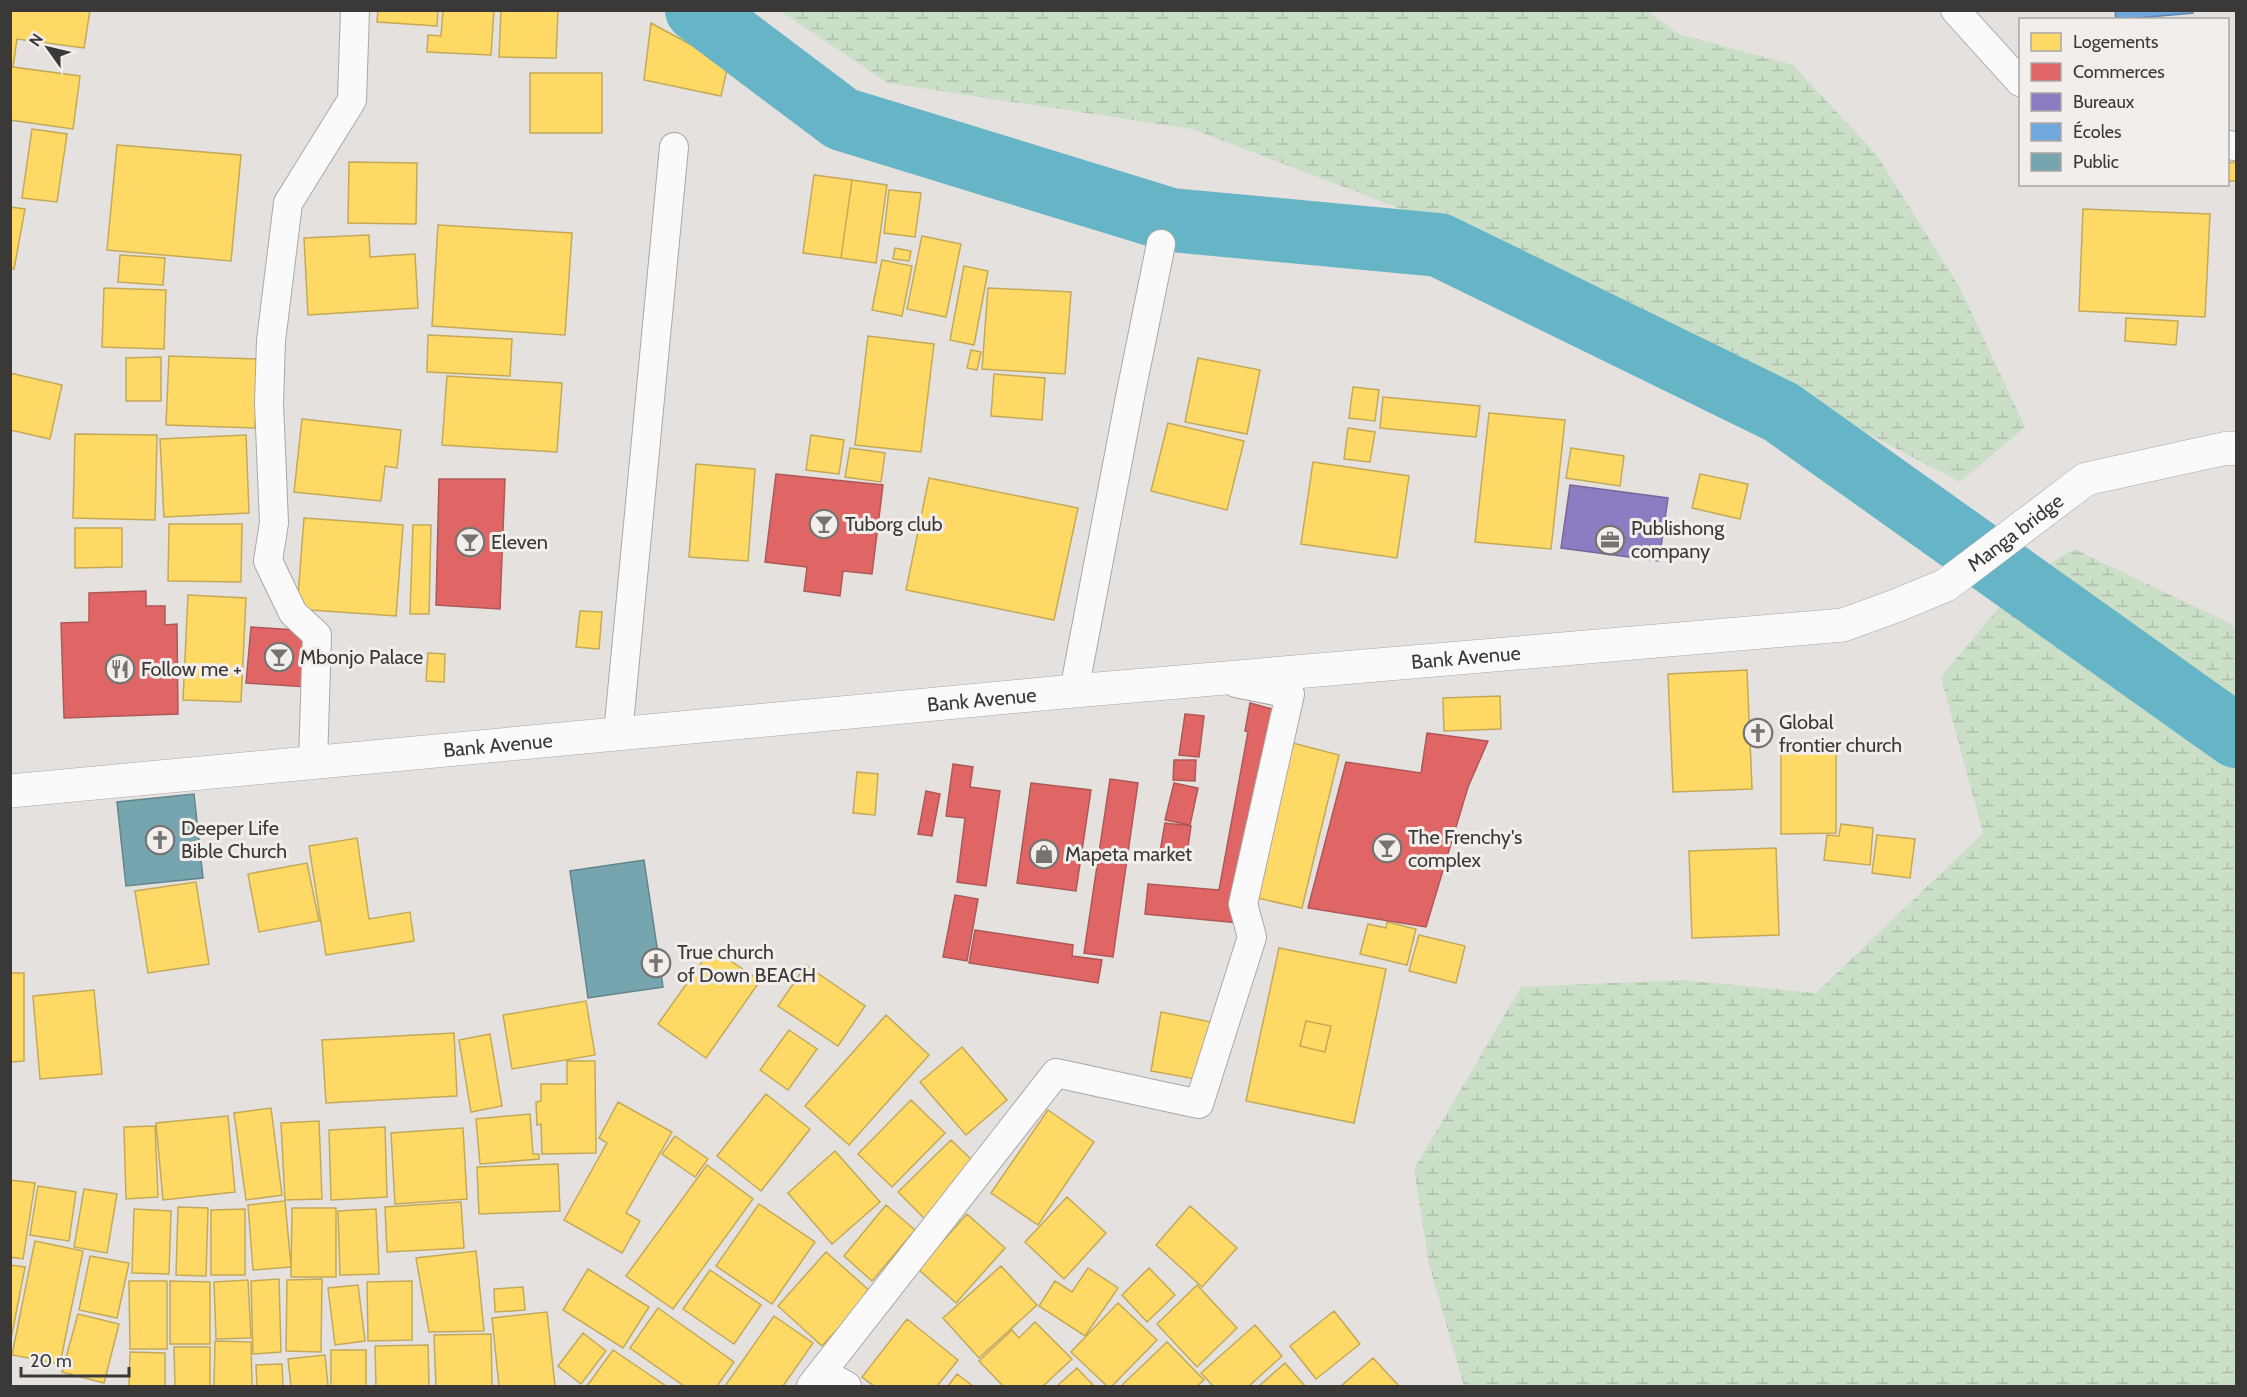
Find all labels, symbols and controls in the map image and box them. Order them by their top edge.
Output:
north arrow [18,18,78,78]
legend [2019,18,2229,186]
text: N [25,30,47,50]
text: Logements [2073,31,2158,53]
text: Commerces [2073,61,2165,83]
text: Bureaux [2073,91,2135,113]
text: Écoles [2073,121,2121,143]
text: Public [2073,151,2119,173]
street label: Manga bridge [1963,489,2068,576]
bar icon: Tuborg club [808,508,840,540]
place label: Tuborg club [845,512,943,536]
place label: Publishong company [1631,516,1725,563]
office icon: Publishong company [1594,524,1626,556]
bar icon: Eleven [454,526,486,558]
place label: Eleven [491,530,548,554]
bar icon: Mbonjo Palace [263,641,295,673]
street label: Bank Avenue [1410,641,1522,674]
place label: Mbonjo Palace [300,645,423,669]
restaurant icon: Follow me + [104,653,136,685]
place label: Follow me + [141,657,242,681]
street label: Bank Avenue [926,683,1037,717]
place label: Global frontier church [1779,710,1902,757]
church icon: Global frontier church [1742,717,1774,749]
street label: Bank Avenue [442,728,554,762]
place label: Deeper Life Bible Church [181,816,287,863]
church icon: Deeper Life Bible Church [144,824,176,856]
place label: The Frenchy's complex [1408,825,1522,872]
bar icon: The Frenchy's complex [1371,832,1403,864]
shop icon: Mapeta market [1028,838,1060,870]
place label: Mapeta market [1065,842,1192,866]
place label: True church of Down BEACH [677,940,816,987]
church icon: True church of Down BEACH [640,947,672,979]
scale bar [21,1340,129,1378]
text: 20 m [30,1350,72,1372]

